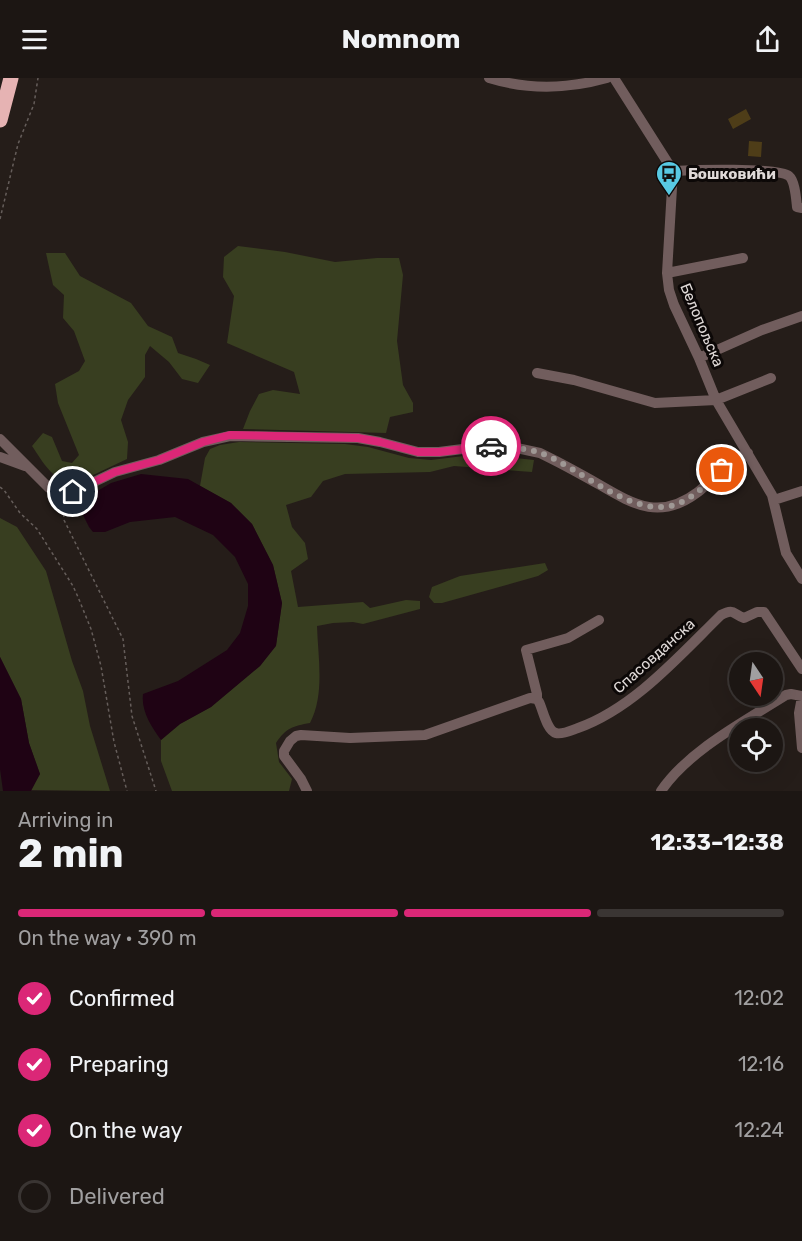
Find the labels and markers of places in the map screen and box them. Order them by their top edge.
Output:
bus stop icon: Бошковићи [654,159,684,197]
place label: Бошковићи [688,165,776,183]
pin [696,444,747,495]
pin [47,466,98,517]

